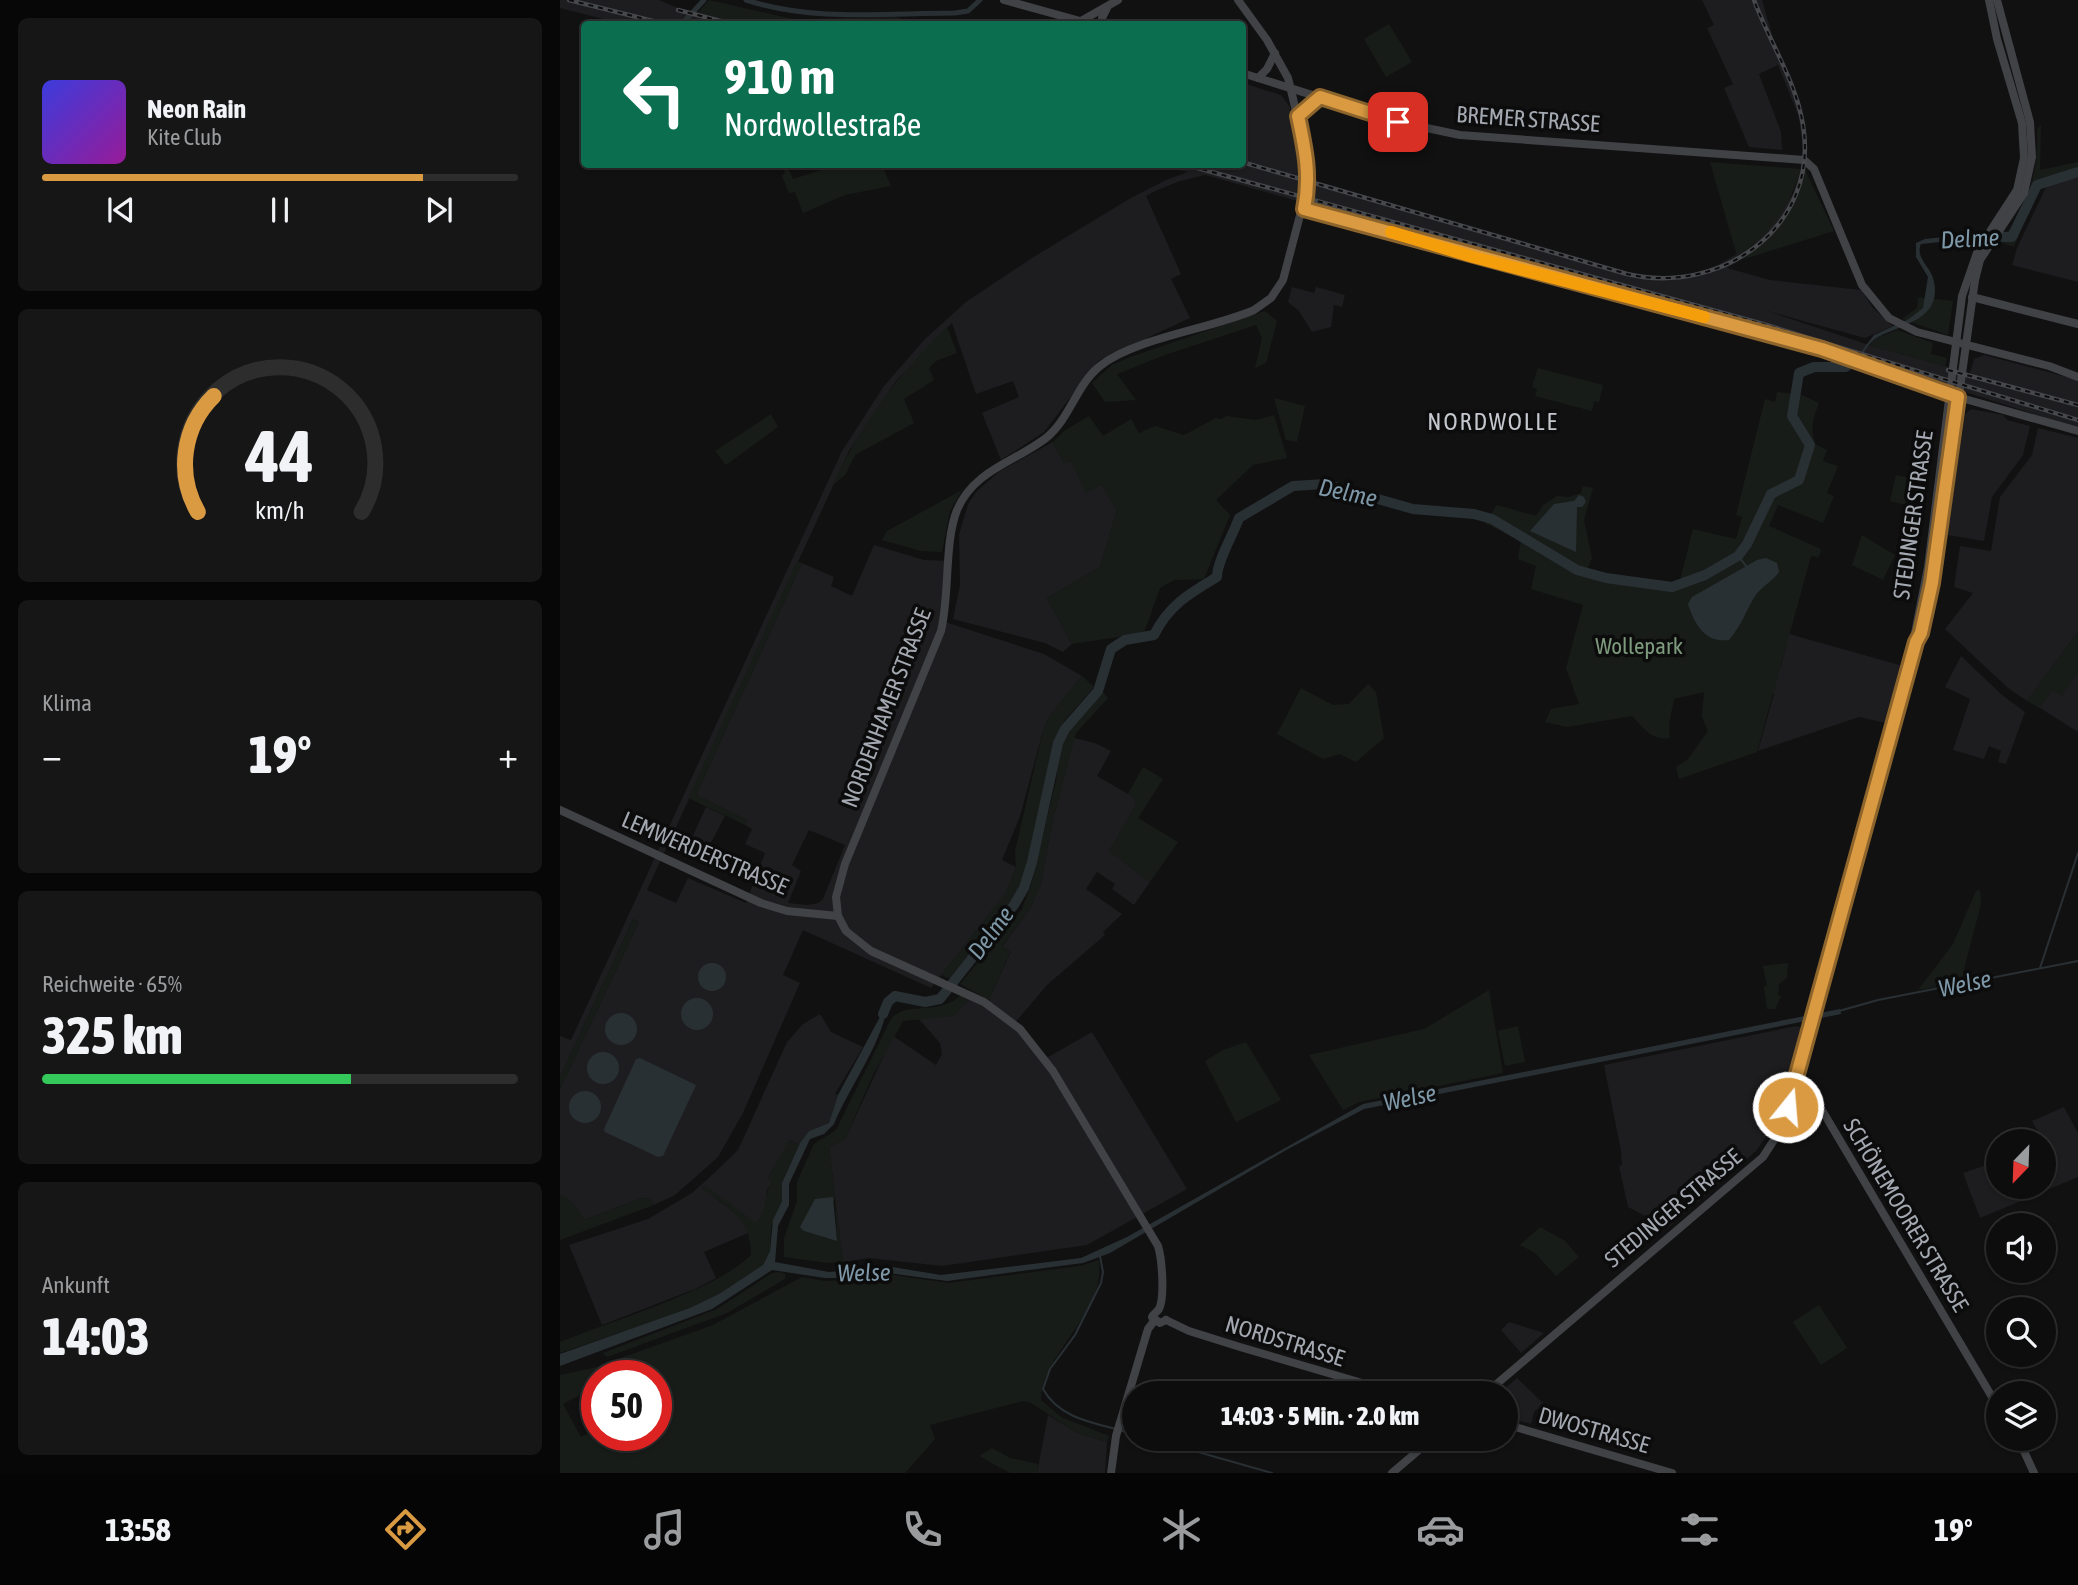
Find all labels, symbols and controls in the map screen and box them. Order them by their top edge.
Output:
text: 910 m [724,48,835,104]
icon: left [609,49,700,140]
pin [1368,92,1428,152]
text: Neon Rain [147,94,246,124]
street label: BREMER STRASSE [1455,101,1601,137]
icon: arrive [1379,103,1417,141]
text: Nordwollestraße [724,106,921,143]
text: Kite Club [147,124,222,150]
icon: previous [102,191,140,229]
icon: pause [261,191,299,229]
icon: next [420,191,458,229]
water label: Delme [1940,223,2000,254]
district label: NORDWOLLE [1427,408,1559,435]
text: 44 [245,414,314,497]
street label: STEDINGER STRASSE [1888,429,1938,601]
water label: Delme [1317,473,1380,512]
text: km/h [255,495,305,523]
street label: NORDENHAMER STRASSE [836,605,936,811]
park label: Wollepark [1595,633,1683,659]
text: Klima [42,690,92,716]
text: 19° [248,724,312,784]
text: − [42,733,62,776]
text: + [498,733,518,776]
street label: LEMWERDERSTRASSE [618,806,792,900]
water label: Delme [962,901,1019,964]
water label: Welse [1936,965,1994,1002]
text: Reichweite · 65% [42,971,182,997]
text: 325 km [42,1005,183,1065]
position arrow [1751,1070,1825,1144]
water label: Welse [1381,1079,1439,1116]
street label: SCHÖNEMOORER STRASSE [1838,1114,1974,1316]
north arrow [1986,1129,2056,1199]
map controls [1986,1129,2056,1451]
street label: STEDINGER STRASSE [1599,1143,1747,1273]
button: sound [1986,1213,2056,1283]
water label: Welse [837,1259,891,1286]
text: Ankunft [42,1272,110,1298]
button: search [1986,1297,2056,1367]
text: 14:03 [42,1306,150,1366]
street label: NORDSTRASSE [1222,1311,1348,1371]
speed limit sign: 50 [581,1360,672,1451]
button: layers [1986,1381,2056,1451]
text: 14:03 · 5 Min. · 2.0 km [1221,1401,1419,1431]
street label: DWOSTRASSE [1536,1402,1653,1458]
icon: directions [381,1505,430,1554]
icon: music [640,1505,689,1554]
icon: phone [898,1505,947,1554]
icon: climate [1157,1505,1206,1554]
icon: car [1416,1505,1465,1554]
icon: filters [1675,1505,1724,1554]
text: 13:58 [105,1511,171,1548]
text: 19° [1934,1511,1973,1548]

